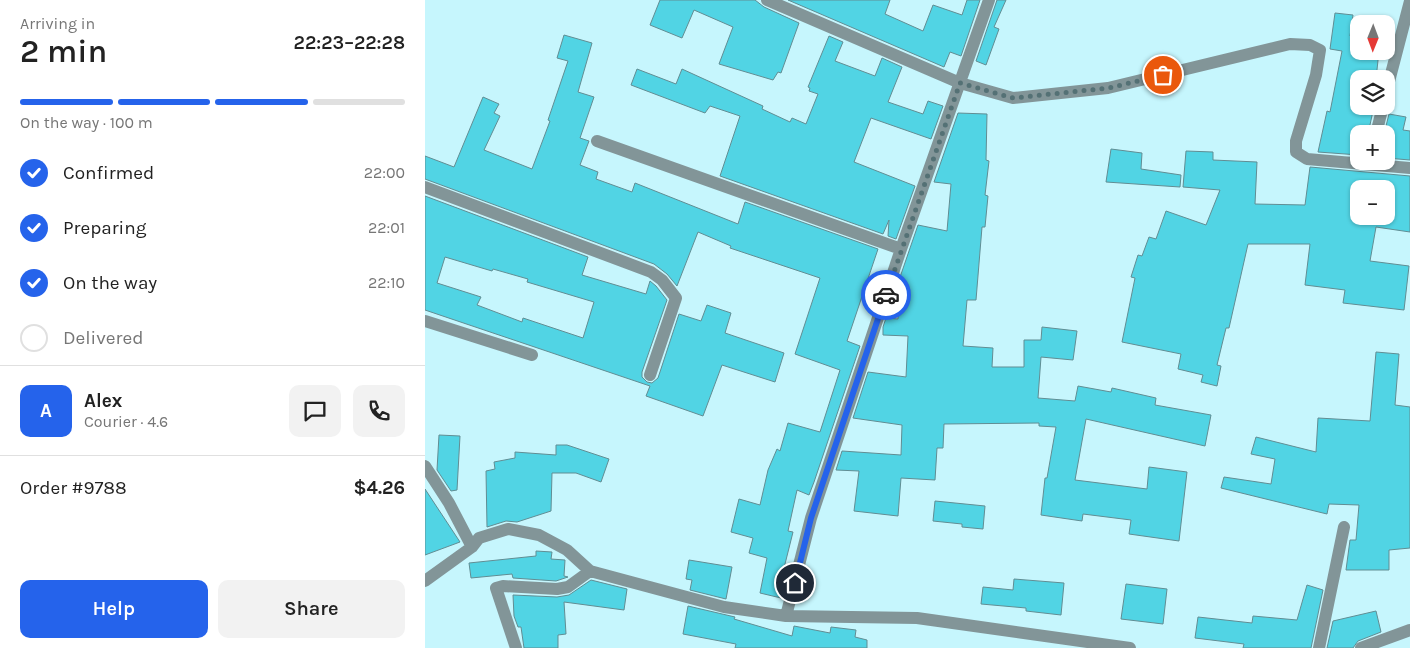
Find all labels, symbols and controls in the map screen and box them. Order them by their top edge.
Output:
text: Arriving in [20,14,95,33]
north arrow [1350,15,1395,60]
map controls [1350,15,1395,225]
text: 22:23–22:28 [294,32,405,54]
text: 2 min [20,33,107,70]
pin [1142,54,1184,96]
icon: bag [1149,61,1177,89]
button: layers [1350,70,1395,115]
text: On the way · 100 m [20,113,153,132]
button: + [1350,125,1395,170]
icon: check [20,159,48,187]
text: Confirmed [63,162,154,184]
text: 22:00 [364,163,405,182]
button: − [1350,180,1395,225]
icon: check [20,214,48,242]
text: Preparing [63,217,146,239]
text: 22:01 [368,218,405,237]
icon: check [20,269,48,297]
courier [861,270,911,320]
text: On the way [63,272,157,294]
text: 22:10 [368,273,405,292]
icon: car [872,281,900,309]
text: Delivered [63,327,143,349]
button: chat [289,385,341,437]
button: phone [353,385,405,437]
text: Alex [84,390,122,412]
text: A [40,400,52,422]
text: Courier · 4.6 [84,412,168,431]
text: Order #9788 [20,477,127,499]
text: $4.26 [353,477,405,499]
pin [774,562,816,604]
icon: home [781,569,809,597]
button: Help [20,580,208,638]
button: Share [218,580,405,638]

